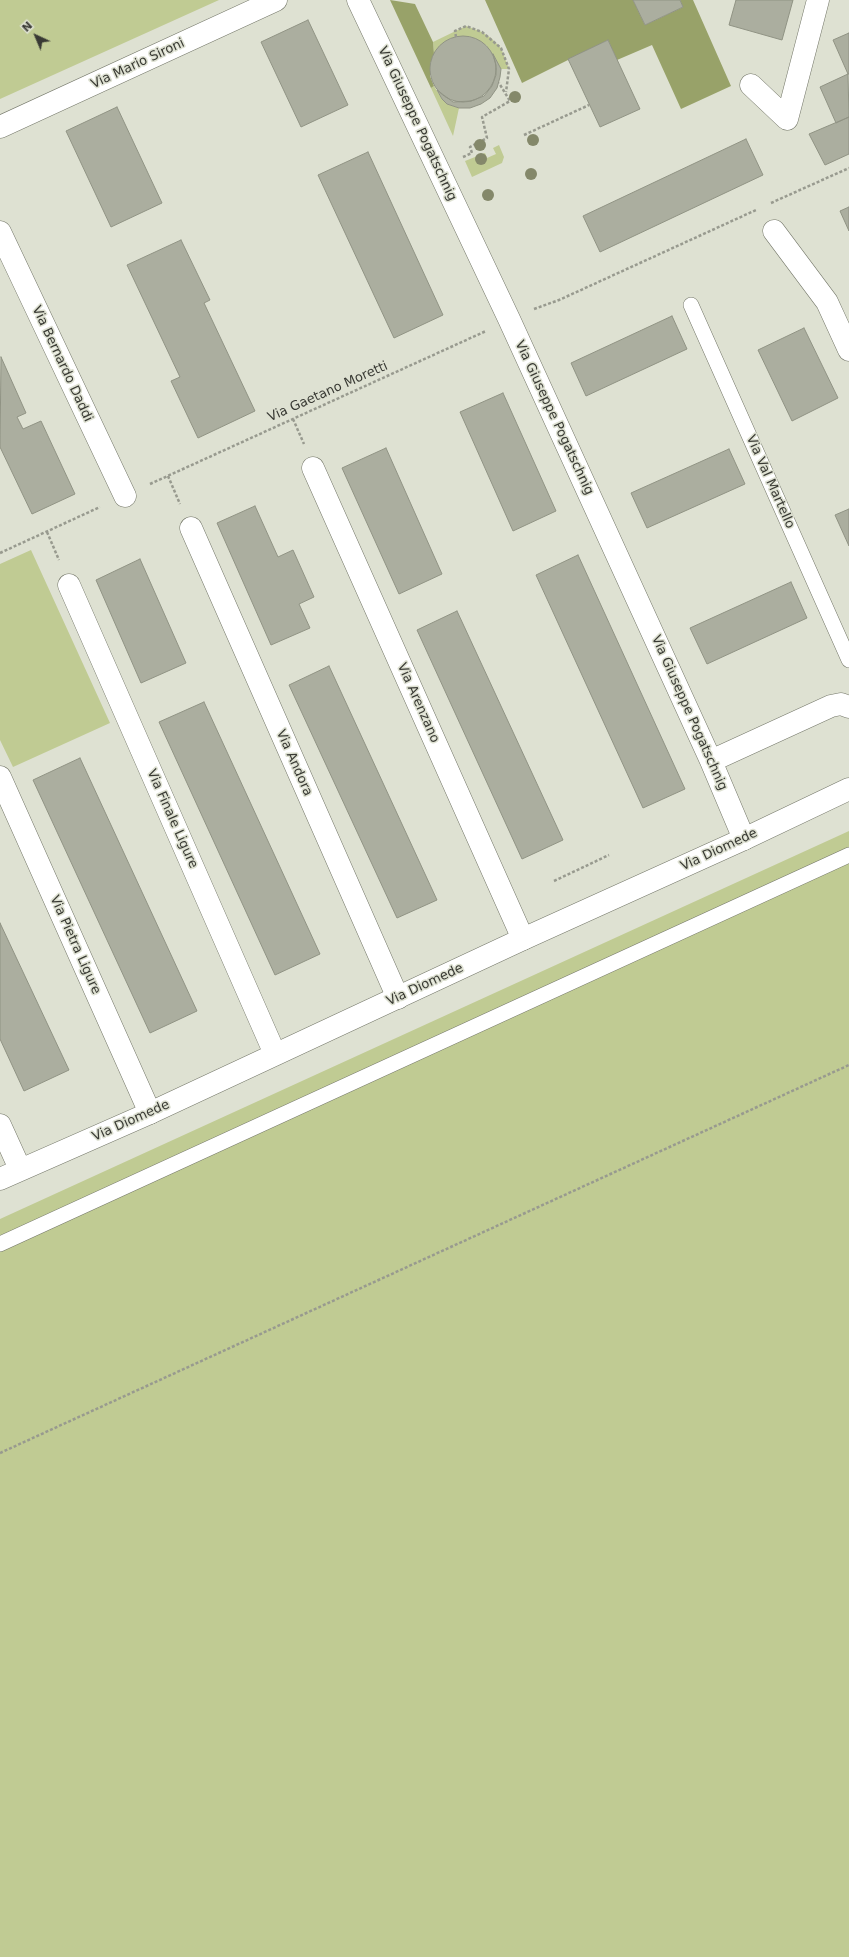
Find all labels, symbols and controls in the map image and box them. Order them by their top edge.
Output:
north arrow [16,16,56,56]
text: N [19,19,35,35]
street label: Via Mario Sironi [89,36,187,92]
street label: Via Giuseppe Pogatschnig [374,44,460,204]
street label: Via Bernardo Daddi [28,304,96,424]
street label: Via Giuseppe Pogatschnig [511,338,597,498]
street label: Via Gaetano Moretti [266,358,390,426]
street label: Via Val Martello [742,433,798,531]
street label: Via Giuseppe Pogatschnig [648,633,730,793]
street label: Via Arenzano [393,661,443,745]
street label: Via Andora [272,727,316,799]
street label: Via Finale Ligure [143,767,201,871]
street label: Via Diomede [678,825,760,875]
street label: Via Pietra Ligure [46,893,104,997]
street label: Via Diomede [384,960,466,1010]
street label: Via Diomede [90,1097,172,1145]

